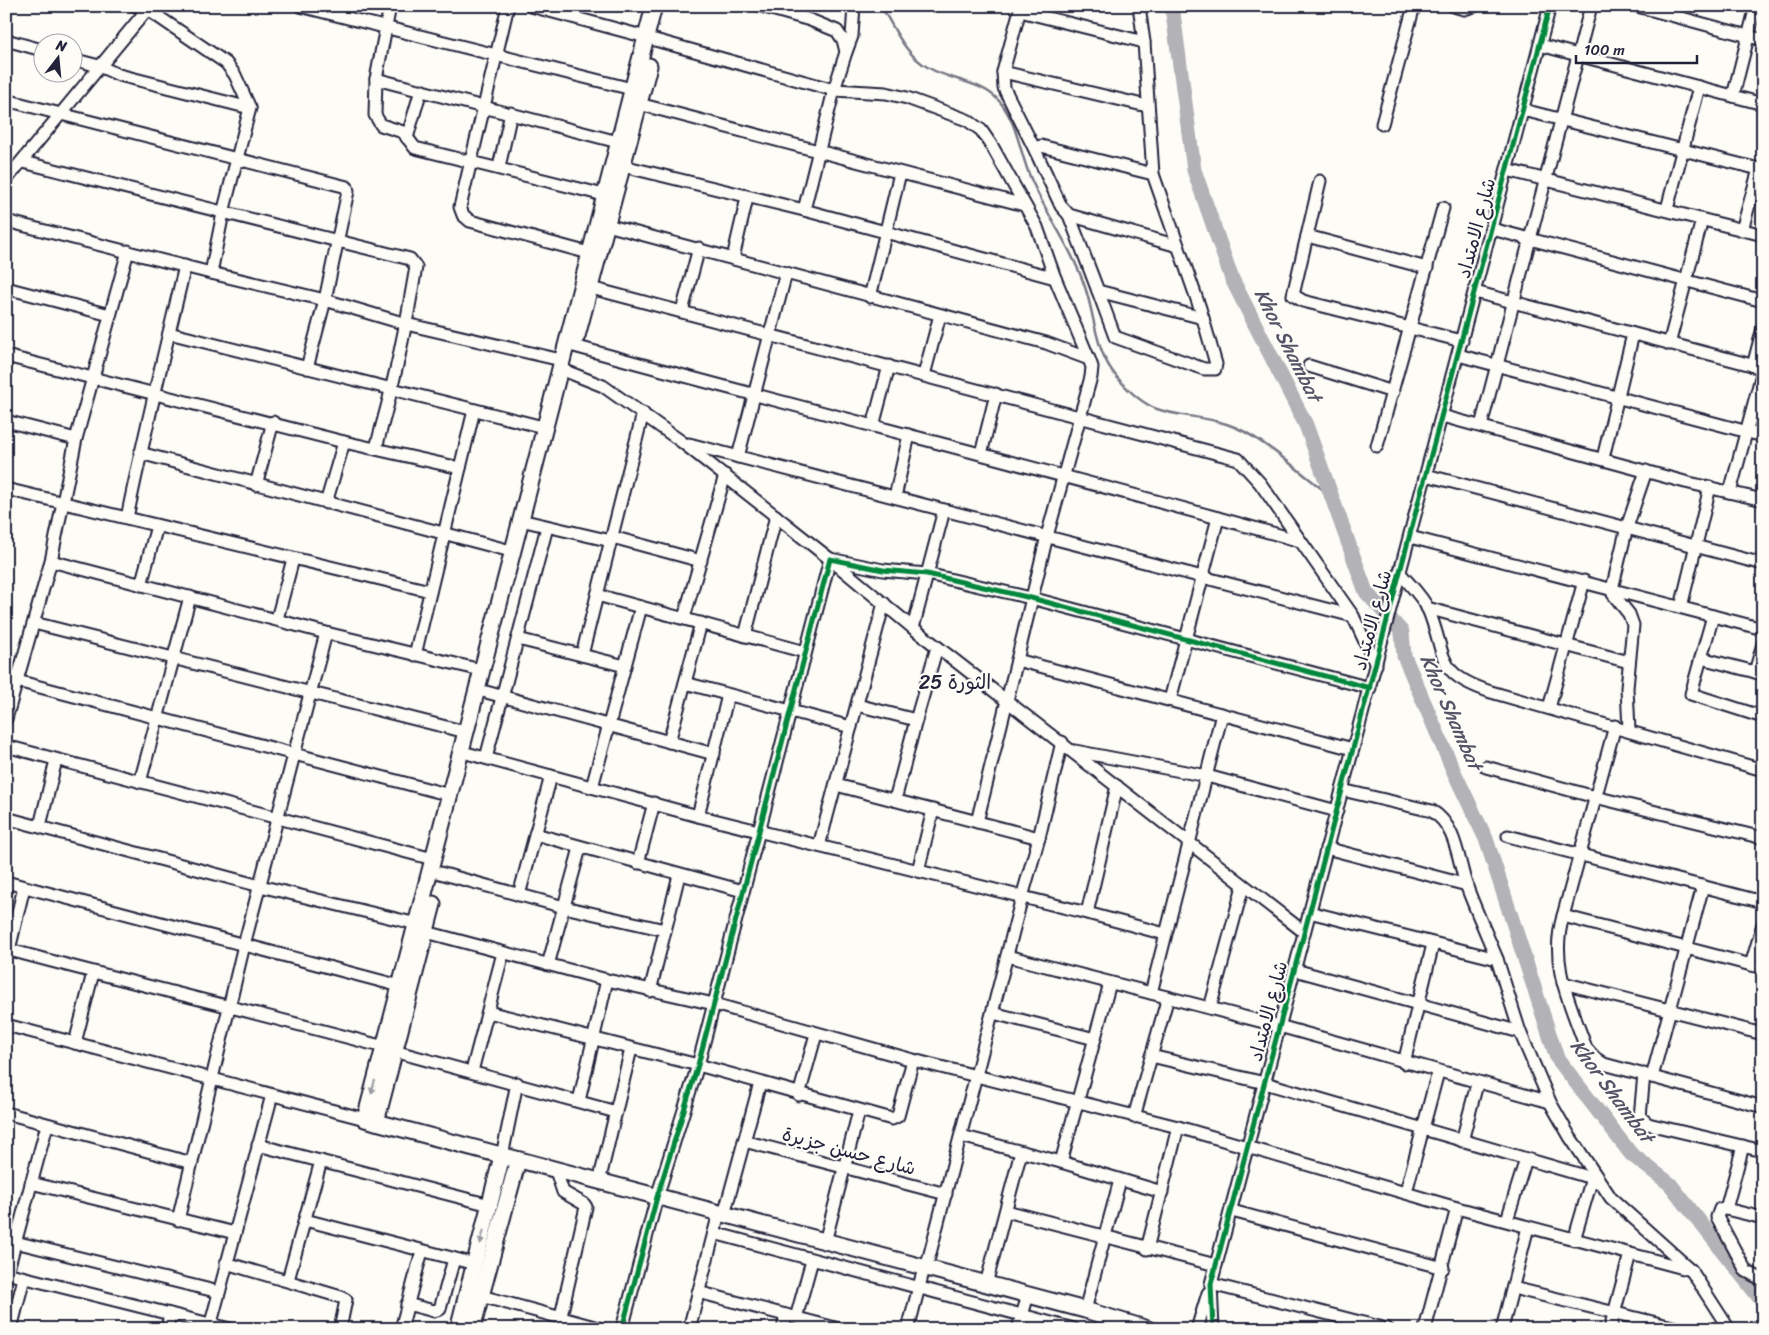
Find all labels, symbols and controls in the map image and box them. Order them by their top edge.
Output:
north arrow [32,32,82,82]
text: N [52,32,70,59]
scale bar [1576,32,1698,64]
text: 100 m [1584,37,1625,63]
street label: شارع الامتداد [1447,174,1505,282]
water label: Khor Shambat [1244,282,1333,411]
street label: شارع الامتداد [1343,566,1401,674]
water label: Khor Shambat [1410,649,1493,778]
district label: الثورة 25 [919,665,991,700]
street label: شارع الامتداد [1239,957,1297,1065]
water label: Khor Shambat [1561,1031,1665,1153]
one-way arrow [369,1079,377,1094]
street label: شارع حسن جزيرة [778,1117,920,1185]
one-way arrow [477,1230,485,1245]

